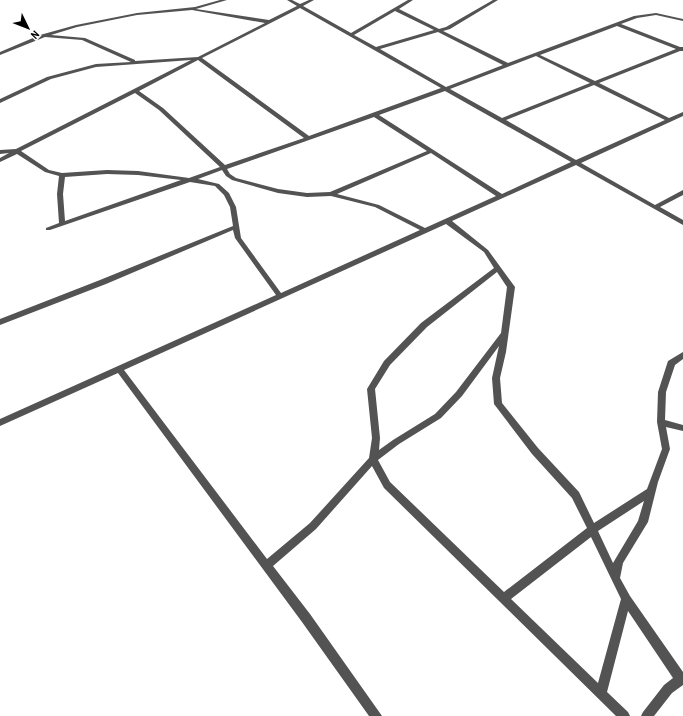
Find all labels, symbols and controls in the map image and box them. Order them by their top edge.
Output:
north arrow [8,8,48,48]
text: N [28,28,43,42]

